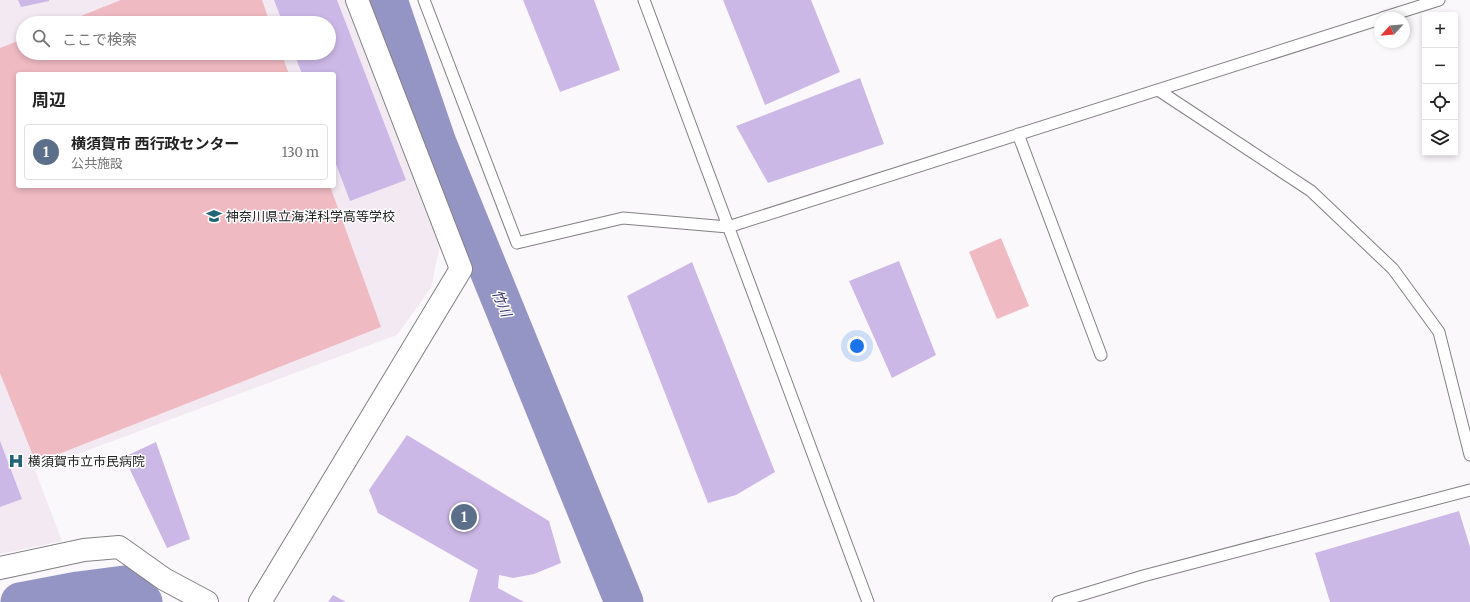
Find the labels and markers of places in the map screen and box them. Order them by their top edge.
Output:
school or university icon: 神奈川県立海洋科学高等学校 [205,207,223,225]
place label: 神奈川県立海洋科学高等学校 [226,208,395,225]
hospital icon: 横須賀市立市民病院 [7,452,25,470]
place label: 横須賀市立市民病院 [28,453,145,470]
pin: 1 [451,502,477,532]

